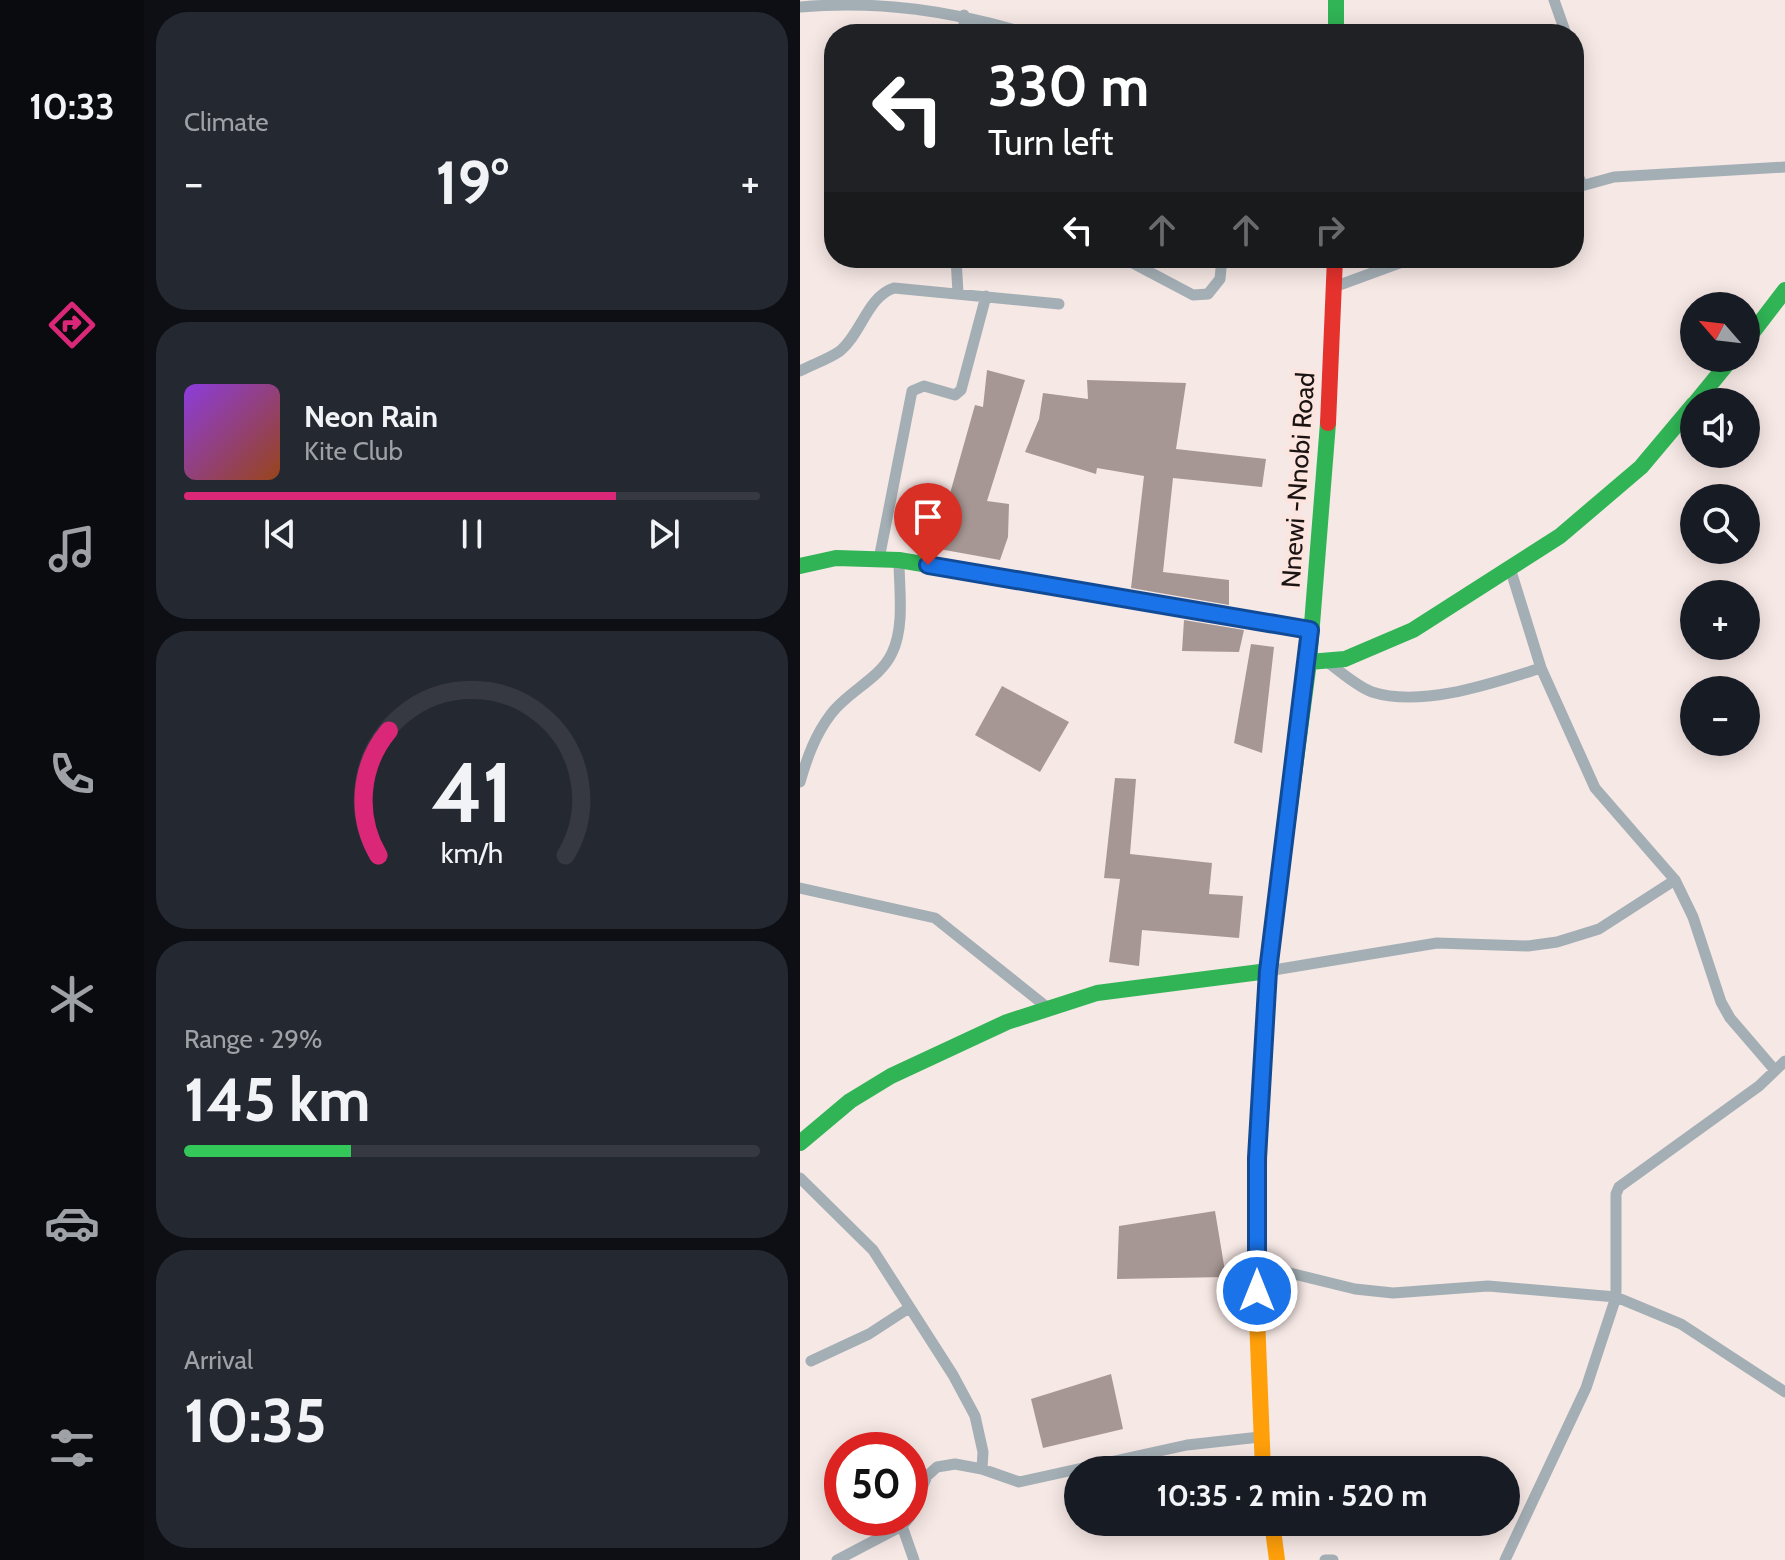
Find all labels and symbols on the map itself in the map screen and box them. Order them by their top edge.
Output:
north arrow [1680,292,1760,372]
street label: Nnewi -Nnobi Road [1274,371,1322,589]
pin [894,483,962,565]
position arrow [1215,1249,1299,1333]
speed limit sign: 50 [824,1432,928,1536]

